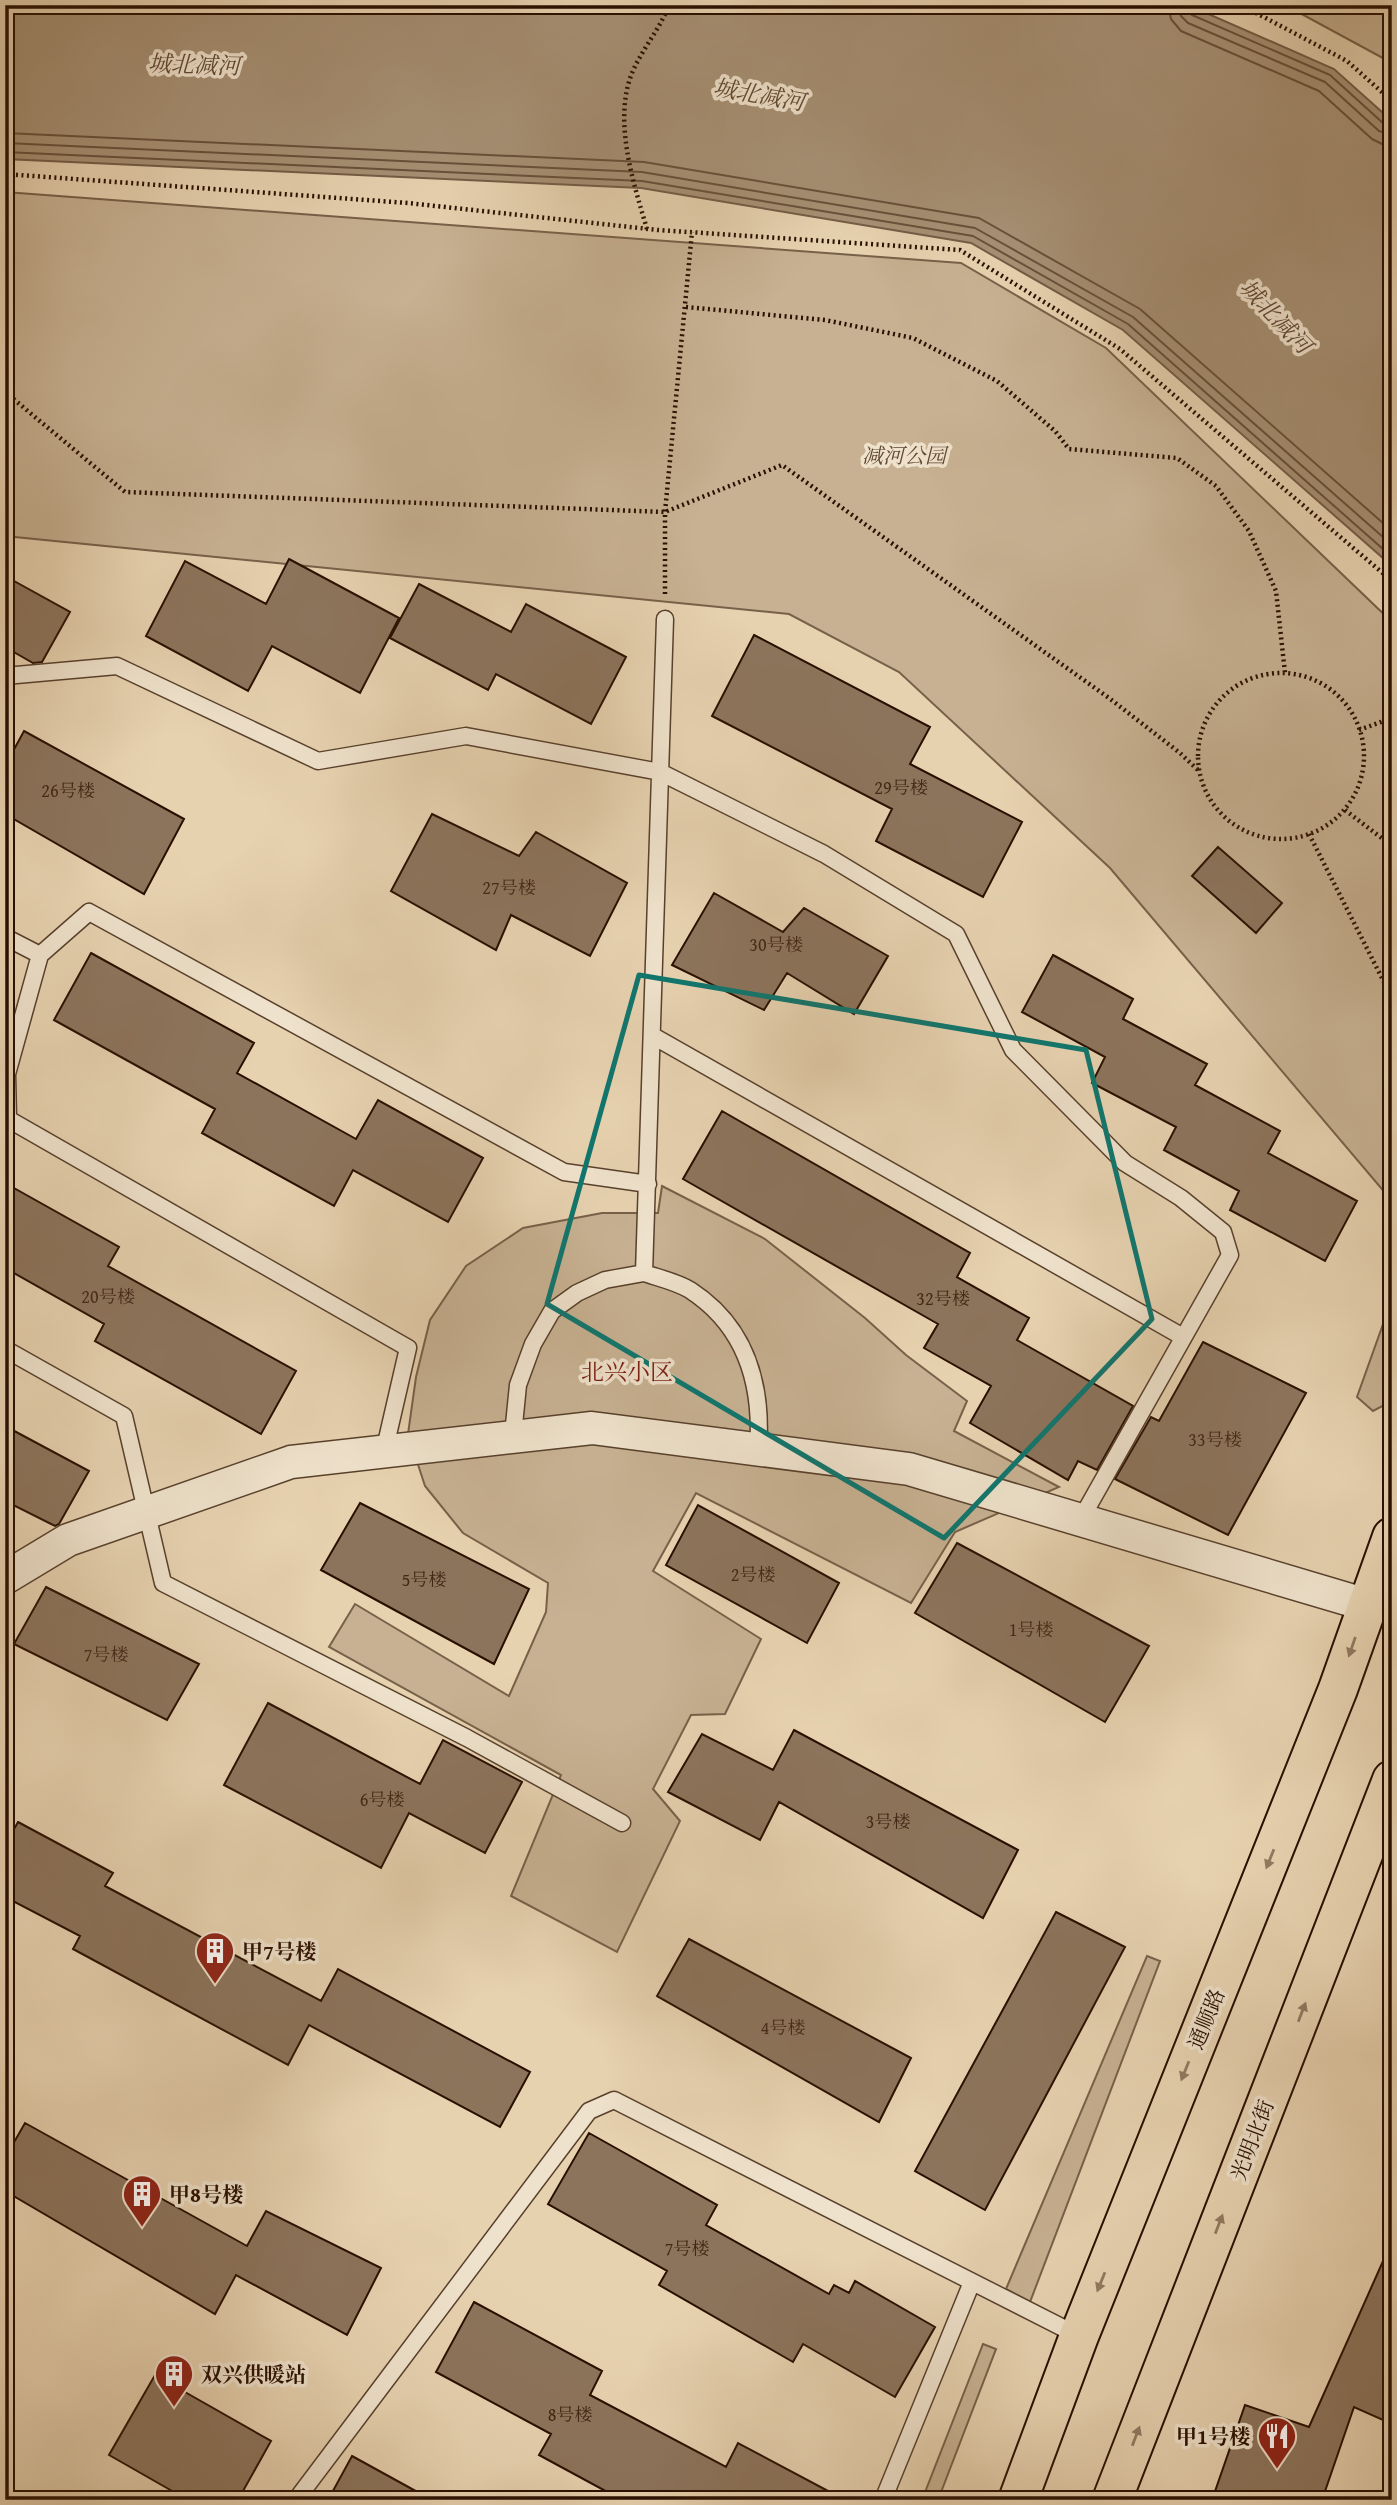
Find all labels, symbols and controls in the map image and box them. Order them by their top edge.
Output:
water label: 城北减河 [147,46,245,82]
water label: 城北减河 [711,70,811,119]
water label: 城北减河 [1232,271,1323,363]
park label: 减河公园 [862,440,949,471]
house number: 29号楼 [874,774,928,801]
house number: 26号楼 [41,777,95,804]
house number: 27号楼 [482,874,536,901]
house number: 30号楼 [749,931,803,958]
house number: 20号楼 [81,1283,135,1310]
house number: 32号楼 [916,1285,970,1312]
district label: 北兴小区 [581,1355,673,1388]
house number: 33号楼 [1188,1426,1242,1453]
house number: 2号楼 [731,1561,775,1588]
house number: 5号楼 [402,1566,446,1593]
house number: 1号楼 [1009,1616,1053,1643]
one-way arrow [1346,1637,1357,1658]
house number: 7号楼 [84,1641,128,1668]
house number: 6号楼 [360,1786,404,1813]
house number: 3号楼 [866,1808,910,1835]
one-way arrow [1264,1849,1275,1870]
building icon: 甲7号楼 [194,1930,236,1985]
place label: 甲7号楼 [242,1936,316,1967]
street label: 通顺路 [1180,1984,1232,2054]
one-way arrow [1296,2002,1307,2023]
house number: 4号楼 [761,2014,805,2041]
one-way arrow [1180,2060,1191,2081]
street label: 光明北街 [1222,2095,1282,2185]
building icon: 甲8号楼 [121,2173,163,2228]
place label: 甲8号楼 [169,2179,243,2210]
one-way arrow [1214,2214,1225,2235]
house number: 7号楼 [665,2235,709,2262]
one-way arrow [1095,2271,1106,2292]
building icon: 双兴供暖站 [153,2353,195,2408]
place label: 双兴供暖站 [201,2359,306,2390]
house number: 8号楼 [548,2401,592,2428]
restaurant icon: 甲1号楼 [1256,2415,1298,2470]
place label: 甲1号楼 [1176,2421,1250,2452]
one-way arrow [1131,2426,1142,2447]

